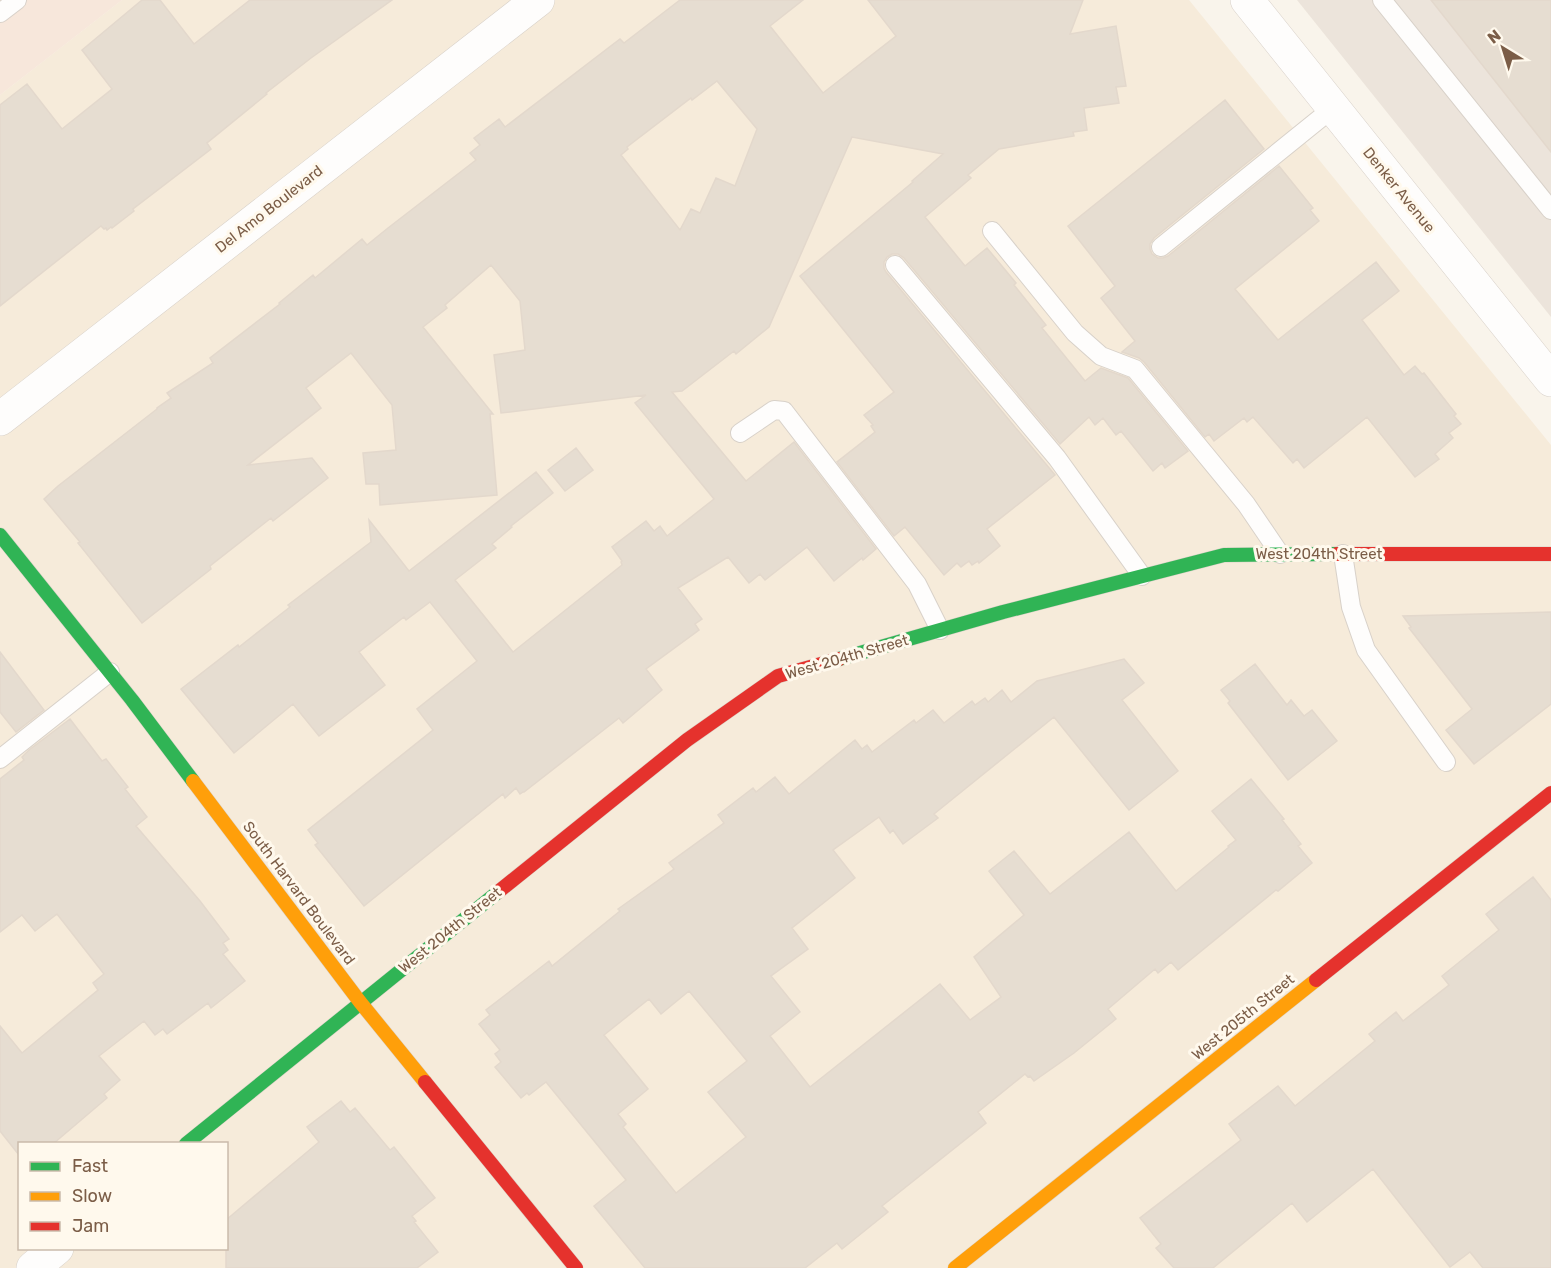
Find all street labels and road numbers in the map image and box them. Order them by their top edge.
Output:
street label: Denker Avenue [1359,144,1439,236]
street label: Del Amo Boulevard [212,161,326,257]
street label: West 204th Street [1256,545,1383,563]
street label: West 204th Street [783,631,911,683]
street label: South Harvard Boulevard [239,818,359,968]
street label: West 204th Street [395,883,505,977]
street label: West 205th Street [1188,970,1298,1064]

